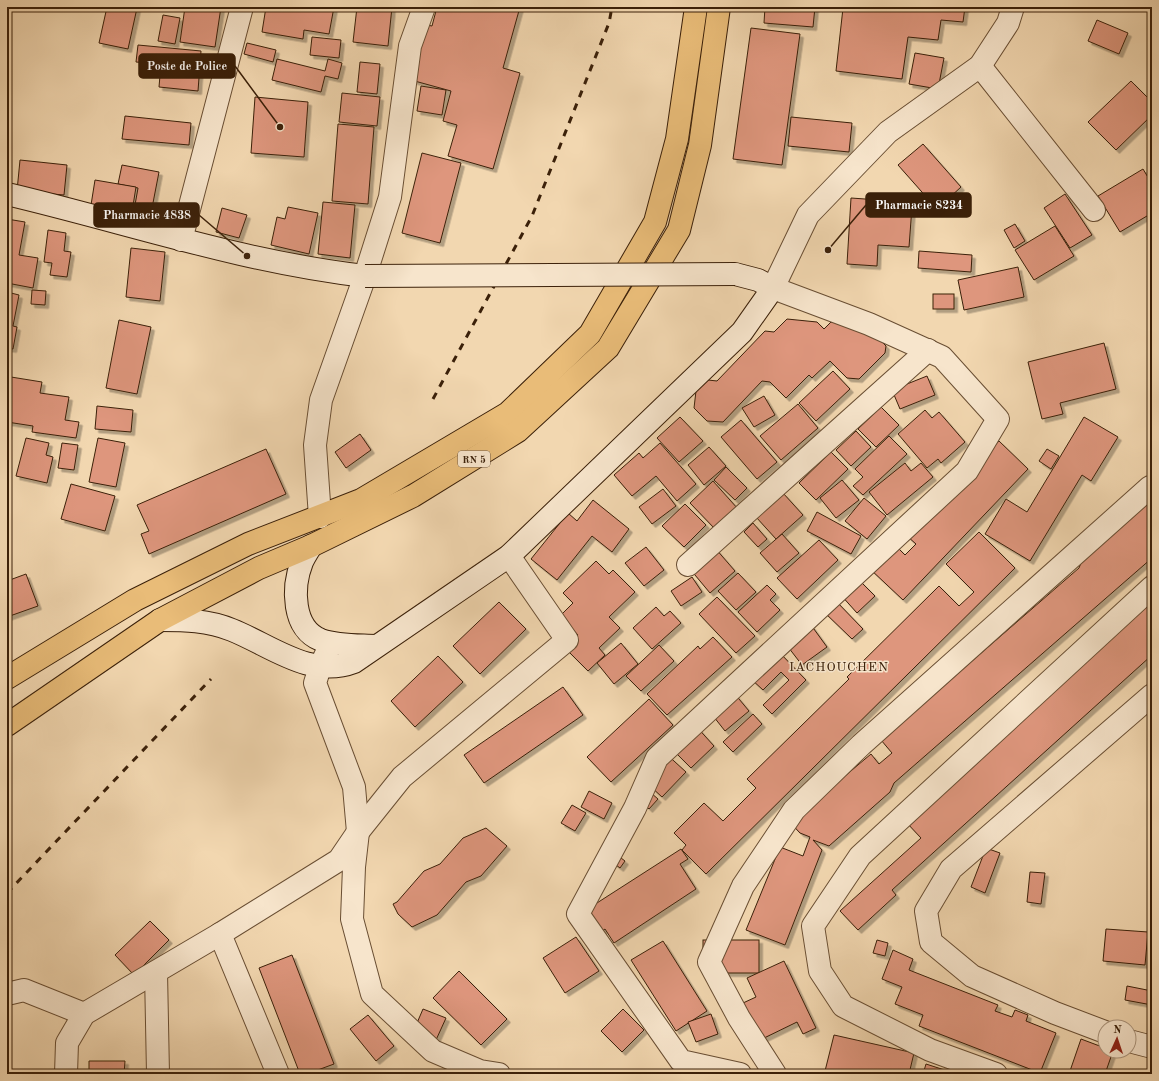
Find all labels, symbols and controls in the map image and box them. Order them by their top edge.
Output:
callout: Poste de Police [139,54,235,78]
text: Poste de Police [147,61,227,73]
callout: Pharmacie 8234 [866,193,971,217]
text: Pharmacie 8234 [875,200,963,212]
callout: Pharmacie 4838 [94,203,199,227]
text: Pharmacie 4838 [103,210,191,222]
road number: RN 5 [458,451,490,467]
district label: IACHOUCHEN [789,661,889,674]
north arrow [1097,1019,1137,1059]
text: N [1113,1025,1123,1036]

